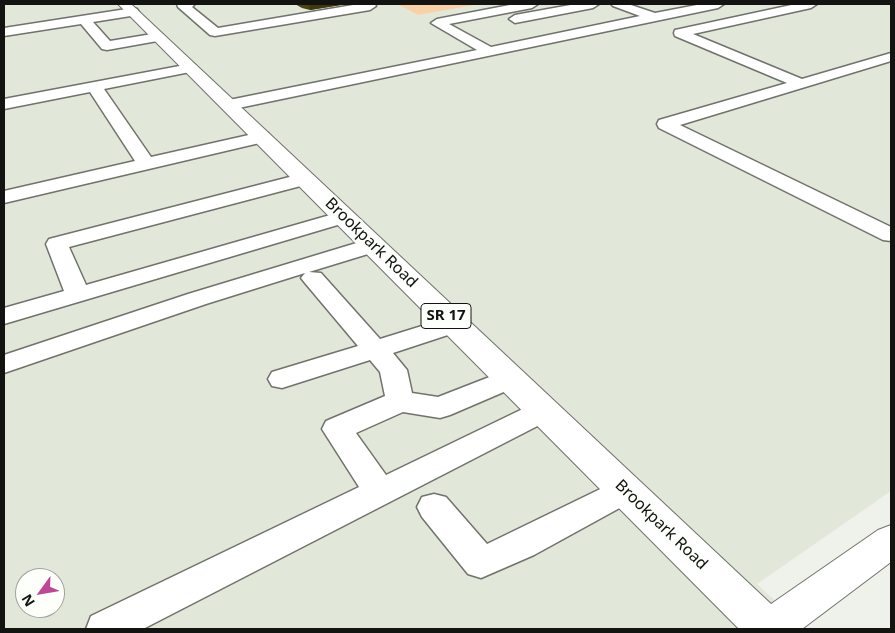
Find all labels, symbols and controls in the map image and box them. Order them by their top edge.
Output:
street label: Brookpark Road [321,194,421,292]
road number: SR 17 [421,304,471,328]
street label: Brookpark Road [611,476,711,574]
north arrow [15,568,65,618]
text: N [17,591,39,611]

